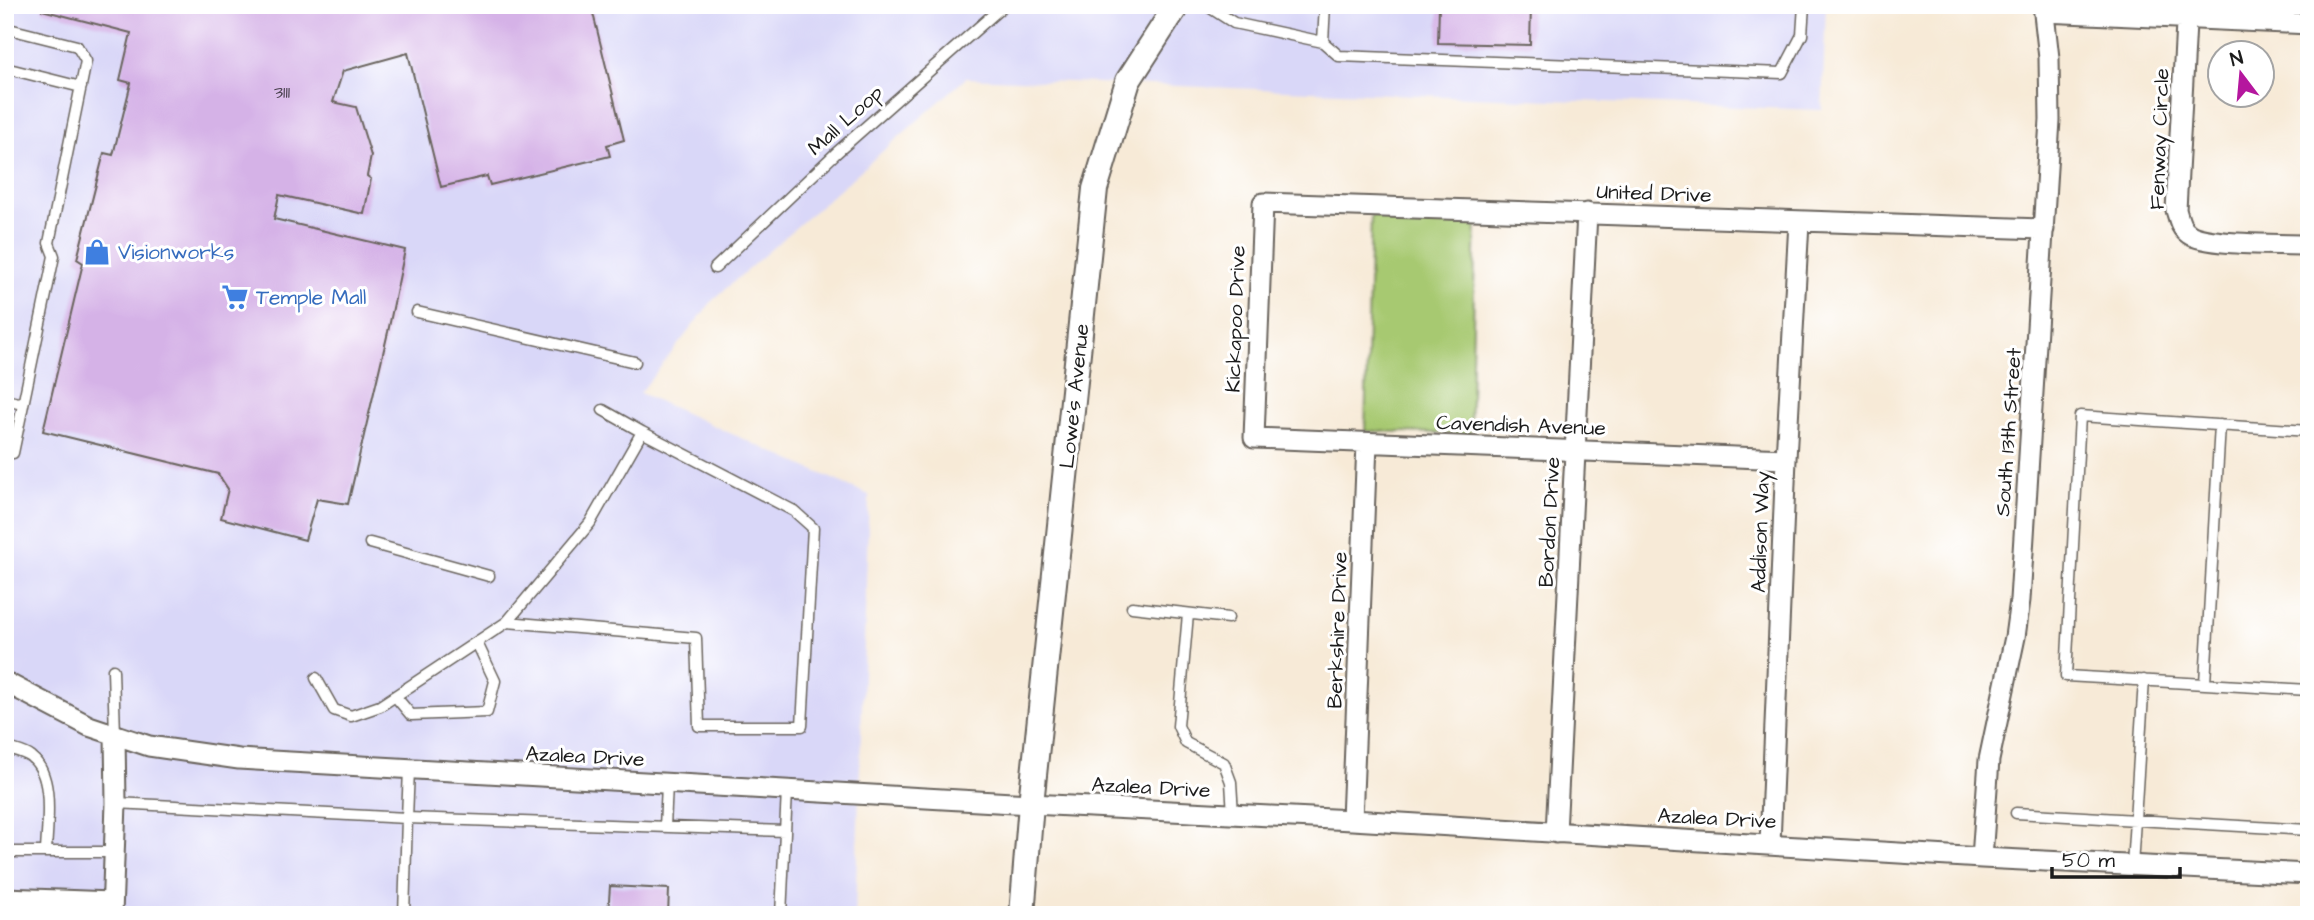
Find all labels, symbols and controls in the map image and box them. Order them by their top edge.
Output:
north arrow [2206,38,2276,108]
text: N [2227,44,2246,74]
street label: Fenway Circle [2143,68,2178,210]
street label: Mall Loop [801,78,890,163]
house number: 3111 [274,80,290,105]
street label: United Drive [1596,177,1712,210]
shop icon: Visionworks [82,237,112,267]
place label: Visionworks [118,238,234,267]
street label: Kickapoo Drive [1218,245,1254,393]
supermarket icon: Temple Mall [220,282,250,312]
place label: Temple Mall [256,283,366,313]
street label: Lowe's Avenue [1052,322,1097,470]
street label: South 13th Street [1988,346,2029,517]
street label: Cavendish Avenue [1436,408,1606,443]
street label: Bordon Drive [1532,456,1567,588]
street label: Addison Way [1744,470,1779,593]
street label: Berkshire Drive [1320,551,1355,709]
street label: Azalea Drive [525,739,645,774]
street label: Azalea Drive [1091,770,1211,805]
street label: Azalea Drive [1657,801,1777,836]
scale bar [2052,836,2179,880]
text: 50 m [2062,846,2116,875]

